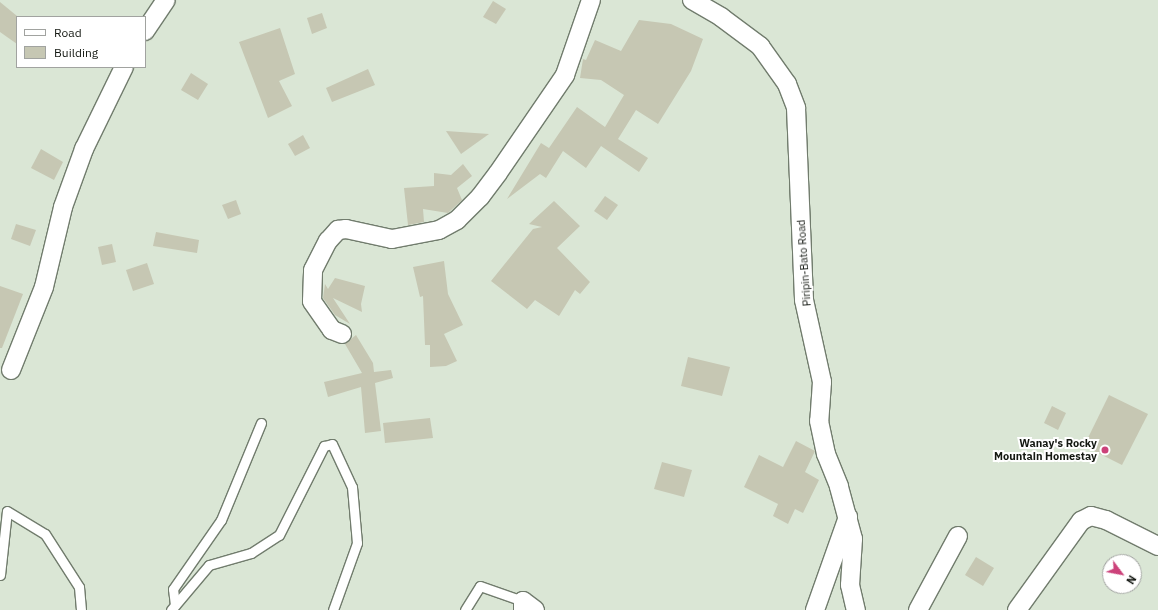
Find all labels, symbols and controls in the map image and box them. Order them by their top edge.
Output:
legend [16,16,146,68]
text: Road [54,25,82,40]
text: Building [54,45,98,60]
street label: Piripin-Bato Road [794,219,814,307]
place label: Wanay's Rocky Mountain Homestay [994,437,1097,463]
marker: Wanay's Rocky Mountain Homestay [1100,445,1110,455]
north arrow [1102,554,1142,594]
text: N [1123,573,1139,587]

